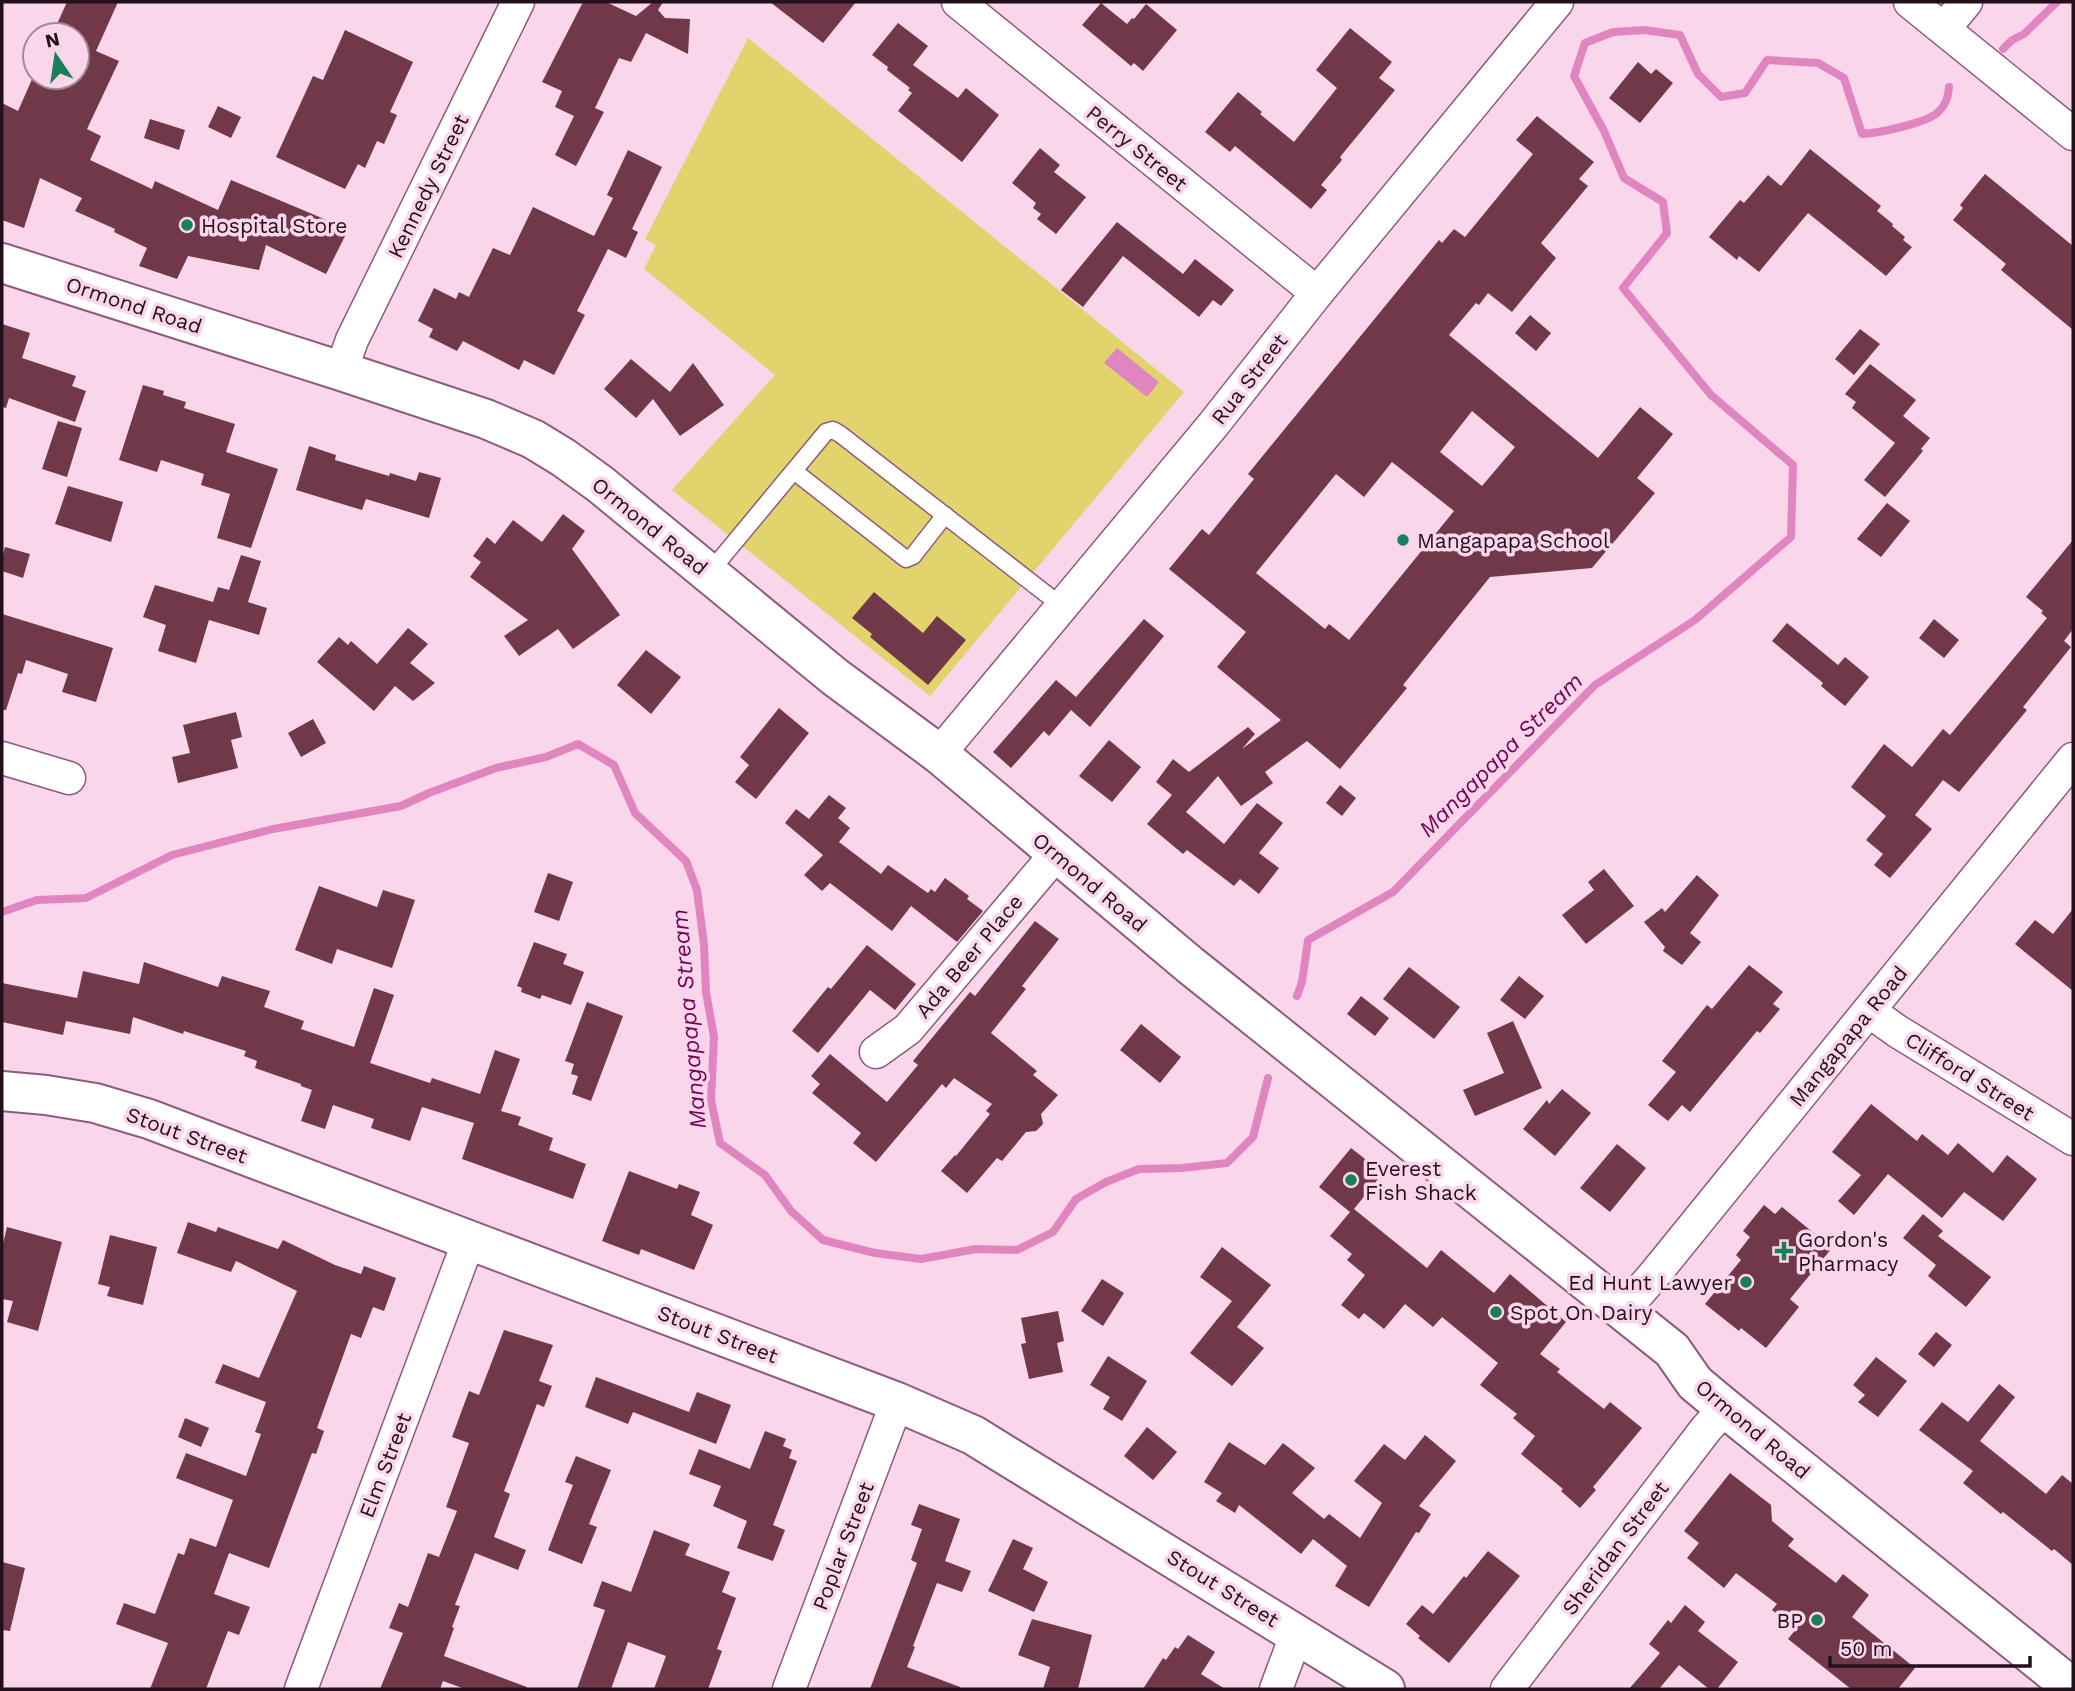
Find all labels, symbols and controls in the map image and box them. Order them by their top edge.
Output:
north arrow [21,21,91,91]
text: N [43,27,62,53]
street label: Perry Street [1082,100,1193,196]
street label: Kennedy Street [382,110,474,262]
place label: Hospital Store [201,213,347,238]
marker: Hospital Store [179,217,195,233]
street label: Ormond Road [63,271,205,339]
street label: Rua Street [1206,328,1292,429]
street label: Ormond Road [587,472,713,580]
place label: Mangapapa School [1417,528,1610,553]
marker: Mangapapa School [1395,532,1411,548]
water label: Mangapapa Stream [1413,667,1589,843]
street label: Ormond Road [1028,827,1152,937]
street label: Ada Beer Place [910,889,1028,1023]
water label: Mangapapa Stream [666,908,712,1130]
street label: Mangapapa Road [1784,961,1912,1111]
street label: Clifford Street [1901,1026,2039,1126]
street label: Stout Street [123,1102,251,1169]
place label: Everest Fish Shack [1365,1156,1477,1205]
marker: Everest Fish Shack [1343,1172,1359,1188]
place label: Gordon's Pharmacy [1798,1227,1899,1276]
marker: Gordon's Pharmacy [1776,1243,1792,1259]
place label: Ed Hunt Lawyer [1568,1270,1732,1295]
marker: Ed Hunt Lawyer [1738,1274,1754,1290]
street label: Stout Street [654,1300,782,1368]
place label: Spot On Dairy [1510,1300,1653,1325]
marker: Spot On Dairy [1488,1304,1504,1320]
street label: Ormond Road [1691,1374,1815,1484]
street label: Elm Street [354,1409,416,1521]
street label: Sheridan Street [1557,1476,1674,1620]
street label: Poplar Street [807,1478,879,1614]
street label: Stout Street [1163,1544,1284,1632]
place label: BP [1776,1608,1803,1633]
marker: BP [1809,1612,1825,1628]
scale bar [1830,1624,2030,1668]
text: 50 m [1840,1636,1892,1661]

